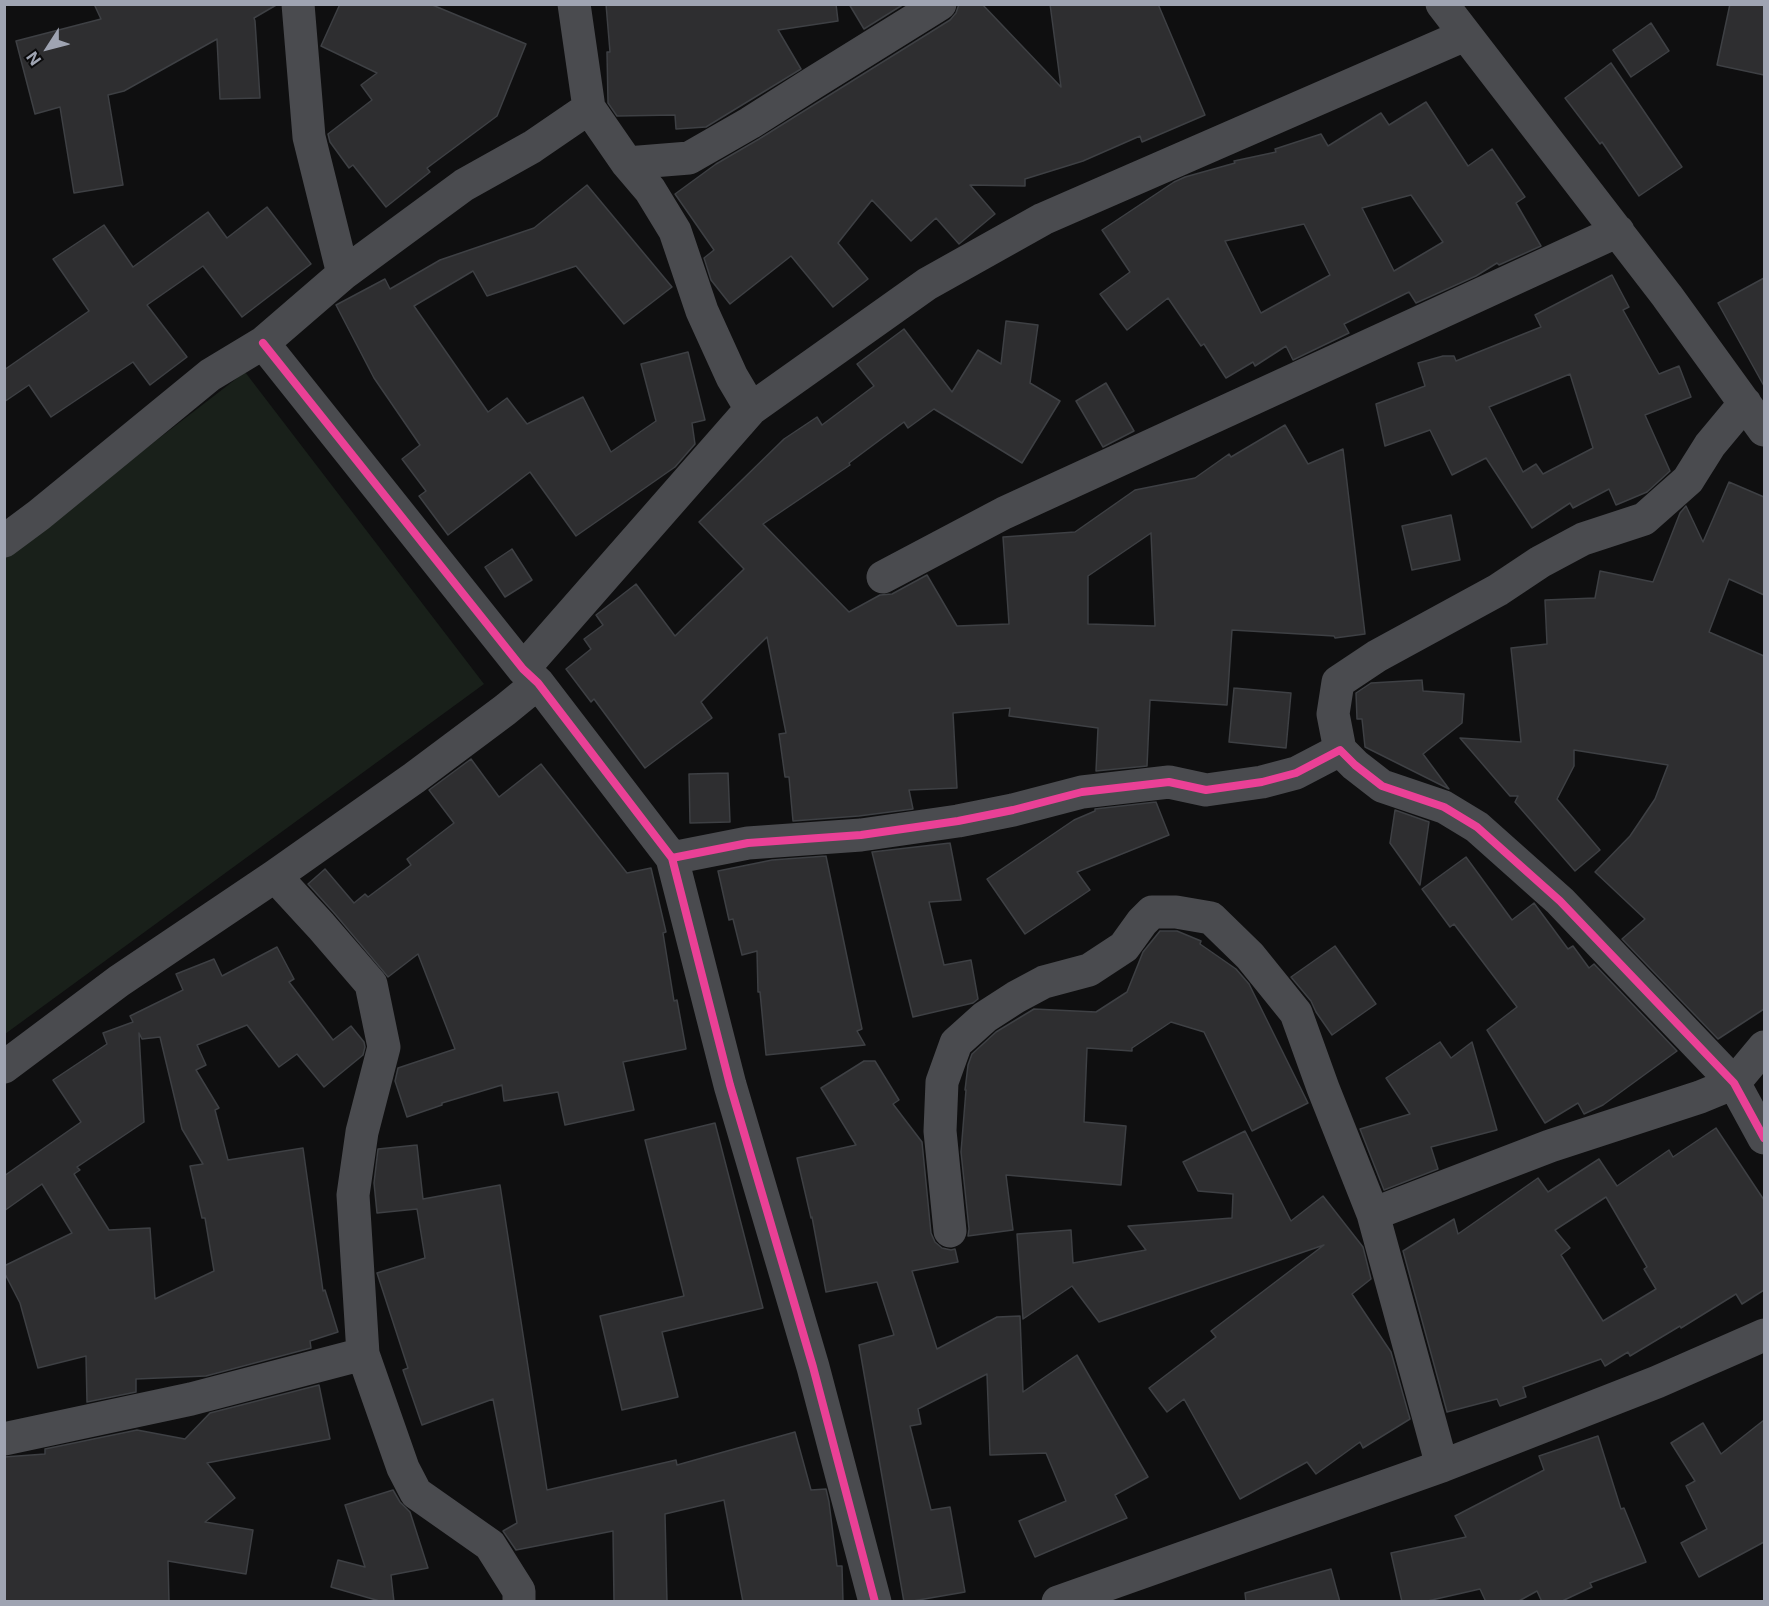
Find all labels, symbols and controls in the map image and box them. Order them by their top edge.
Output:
north arrow [18,18,78,78]
text: N [22,48,45,69]

